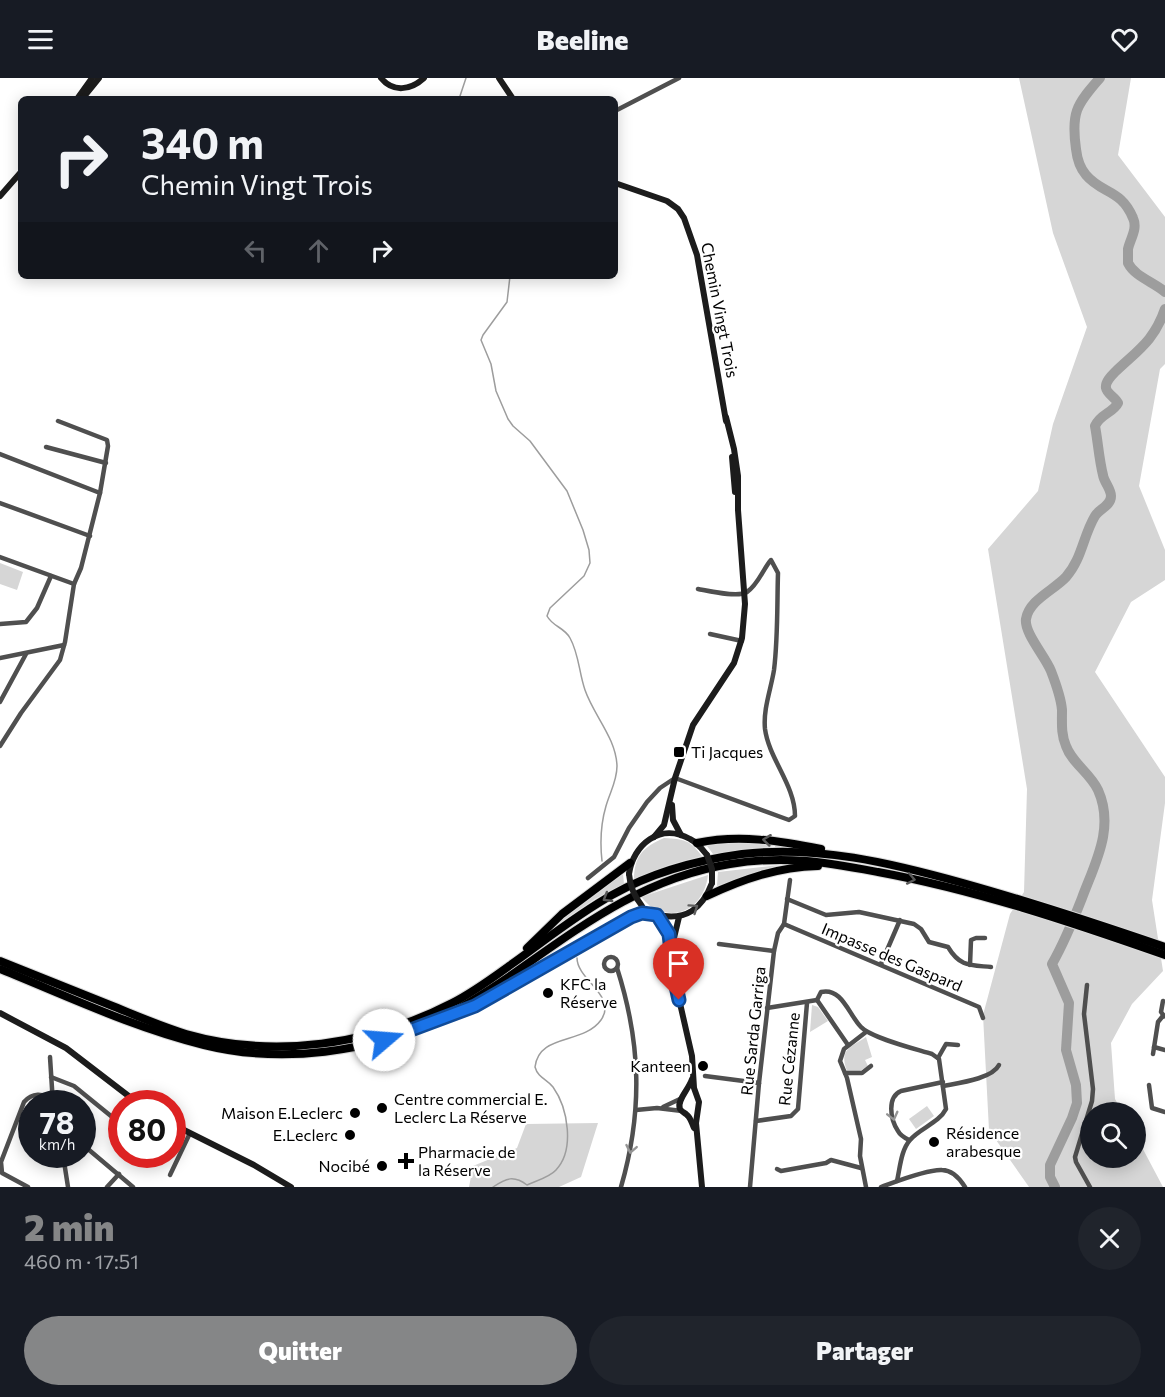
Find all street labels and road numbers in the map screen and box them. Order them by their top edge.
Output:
street label: Chemin Vingt Trois [698,241,743,379]
street label: Impasse des Gaspard [819,918,965,995]
street label: Rue Sarda Garriga [736,966,769,1096]
street label: Rue Cézanne [774,1011,803,1106]

